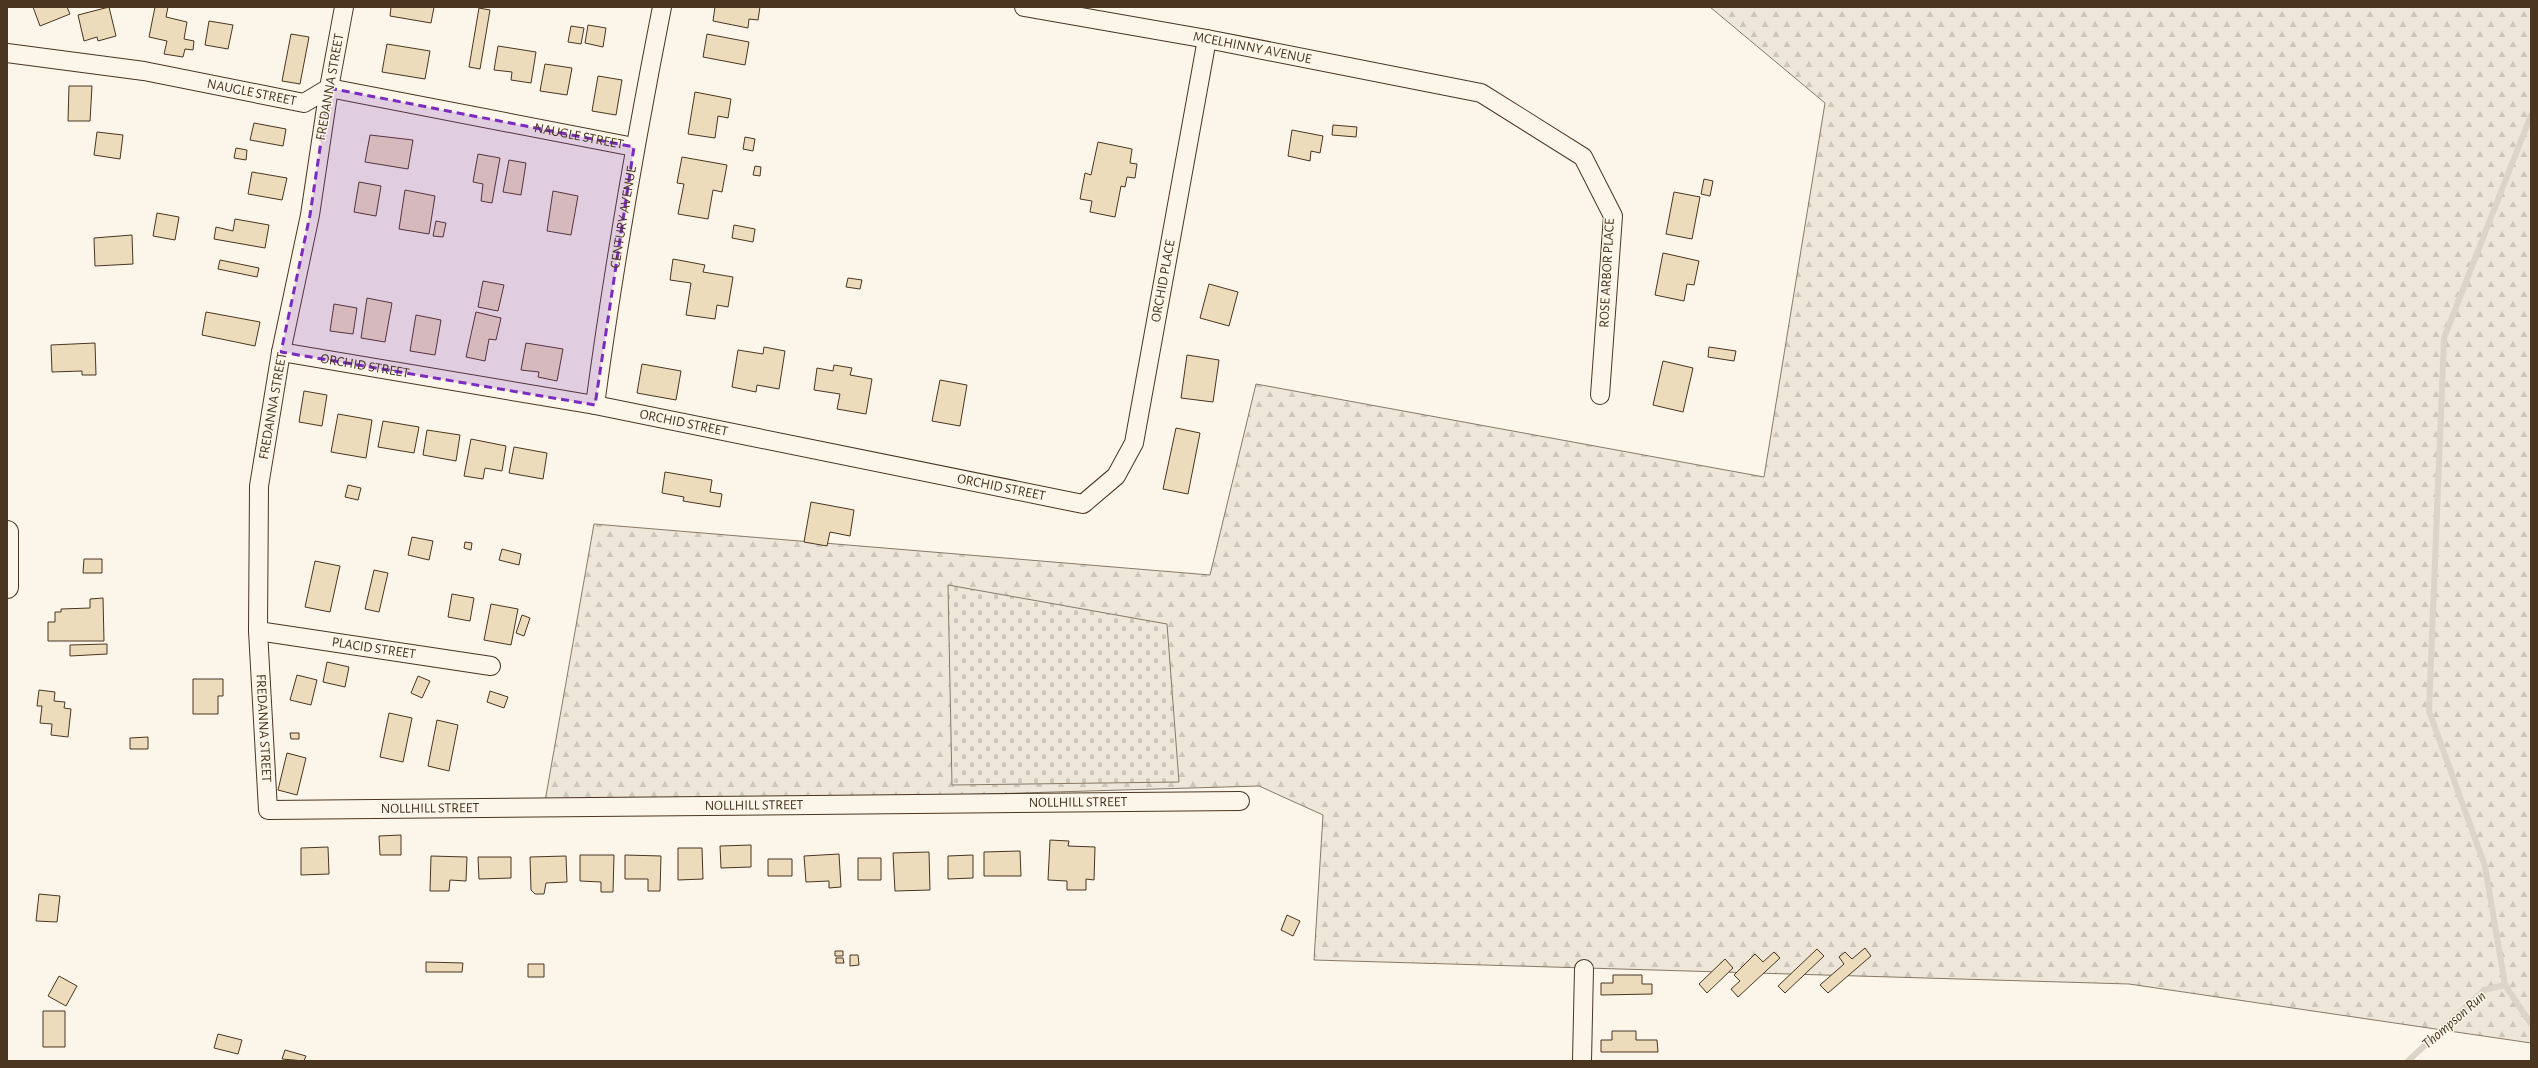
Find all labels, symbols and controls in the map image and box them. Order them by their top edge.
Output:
street label: MCELHINNY AVENUE [1192,30,1313,67]
street label: FREDANNA STREET [314,32,346,142]
street label: NAUGLE STREET [206,77,298,108]
street label: NAUGLE STREET [533,121,625,152]
street label: CENTURY AVENUE [608,165,639,269]
street label: ROSE ARBOR PLACE [1597,218,1617,328]
street label: ORCHID PLACE [1149,238,1178,323]
street label: FREDANNA STREET [257,351,289,461]
street label: ORCHID STREET [319,352,410,381]
street label: ORCHID STREET [638,407,729,439]
street label: ORCHID STREET [956,472,1047,503]
street label: PLACID STREET [331,635,417,662]
street label: FREDANNA STREET [253,674,273,783]
street label: NOLLHILL STREET [1029,795,1128,810]
street label: NOLLHILL STREET [705,798,804,813]
street label: NOLLHILL STREET [381,801,480,816]
water label: Thompson Run [2419,988,2489,1052]

